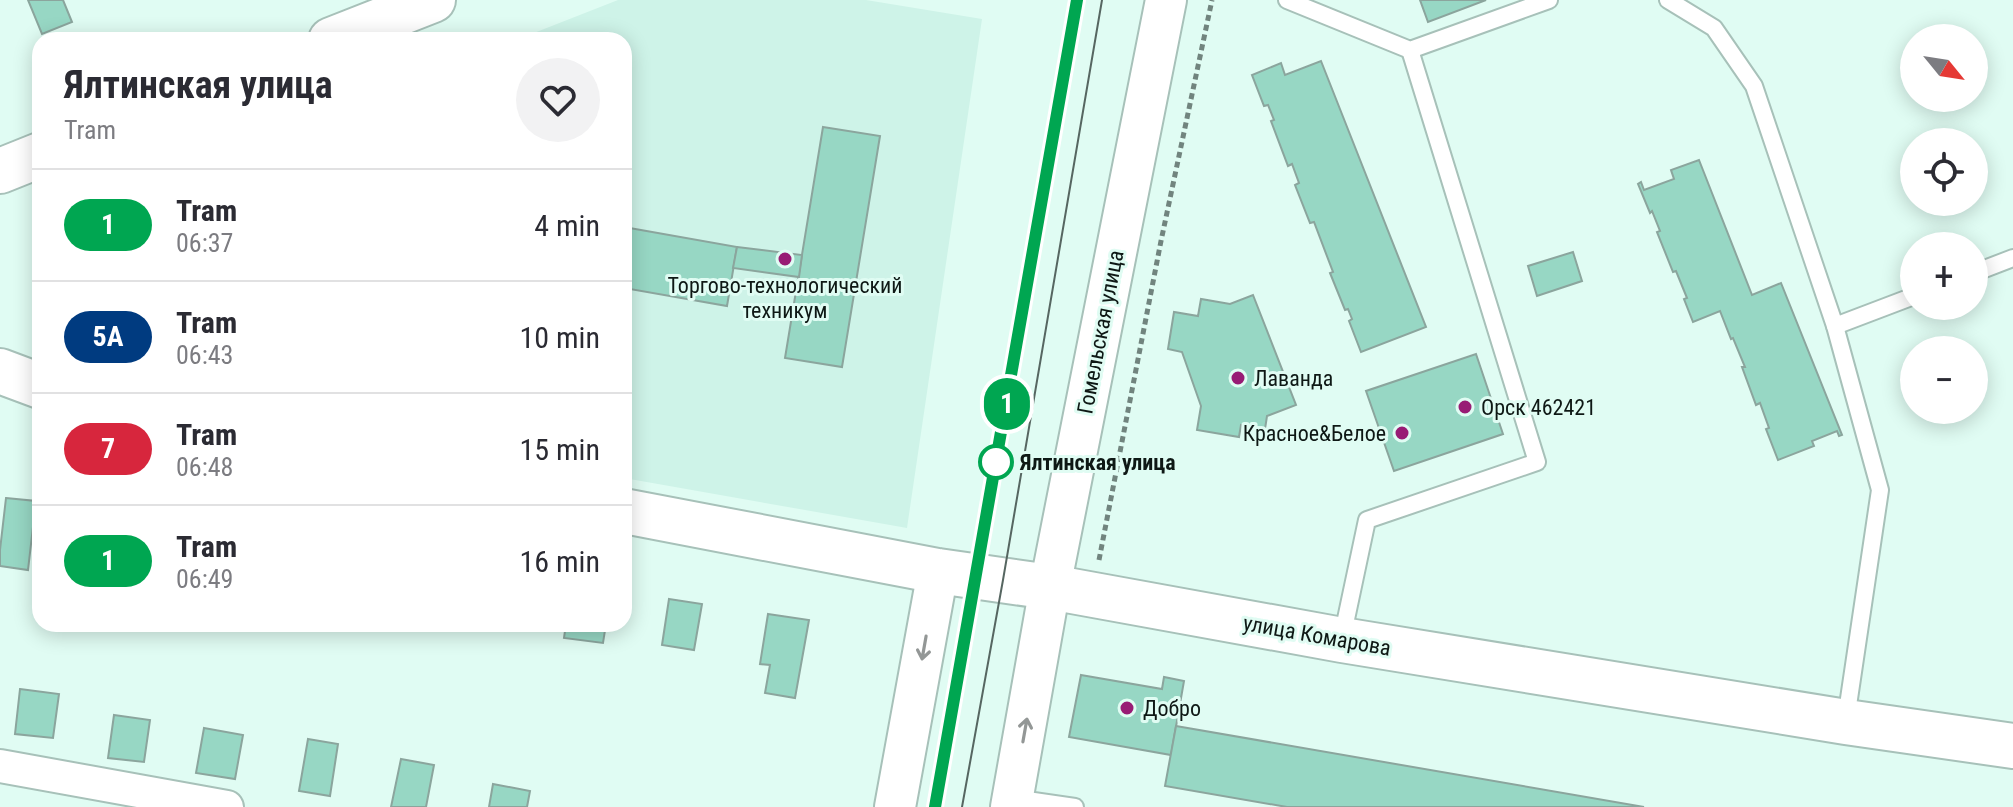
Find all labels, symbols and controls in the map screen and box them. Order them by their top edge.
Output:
north arrow [1900,24,1988,112]
map controls [1900,24,1988,424]
button: heart [516,58,600,142]
text: Ялтинская улица [64,63,333,107]
text: Tram [64,115,116,145]
button: locate [1900,128,1988,216]
text: Tram [176,193,237,228]
text: 1 [101,208,115,241]
text: 4 min [534,208,600,243]
text: 06:37 [176,228,233,258]
button: + [1900,232,1988,320]
street label: Гомельская улица [1072,248,1129,416]
marker: Торгово-технологический техникум [776,250,794,268]
place label: Торгово-технологический техникум [667,273,903,323]
text: Tram [176,305,237,340]
text: 5А [93,320,123,353]
text: 10 min [519,320,600,355]
button: − [1900,336,1988,424]
text: 06:43 [176,340,233,370]
place label: Лаванда [1254,366,1333,391]
marker: Лаванда [1229,369,1247,387]
line badge: 1 [981,378,1033,430]
text: 1 [1000,387,1014,420]
place label: Орск 462421 [1481,395,1596,420]
marker: Орск 462421 [1456,398,1474,416]
text: Tram [176,417,237,452]
place label: Красное&Белое [1243,421,1386,446]
marker: Красное&Белое [1393,424,1411,442]
text: 7 [101,432,115,465]
text: 15 min [519,432,600,467]
marker: Ялтинская улица [979,445,1013,479]
place label: Ялтинская улица [1019,450,1176,475]
text: 06:48 [176,452,233,482]
text: Tram [176,529,237,564]
text: 1 [101,544,115,577]
text: 16 min [519,544,600,579]
text: 06:49 [176,564,233,594]
street label: улица Комарова [1241,610,1393,661]
one-way arrow [915,635,930,660]
place label: Добро [1143,696,1201,721]
marker: Добро [1118,699,1136,717]
one-way arrow [1018,718,1033,743]

